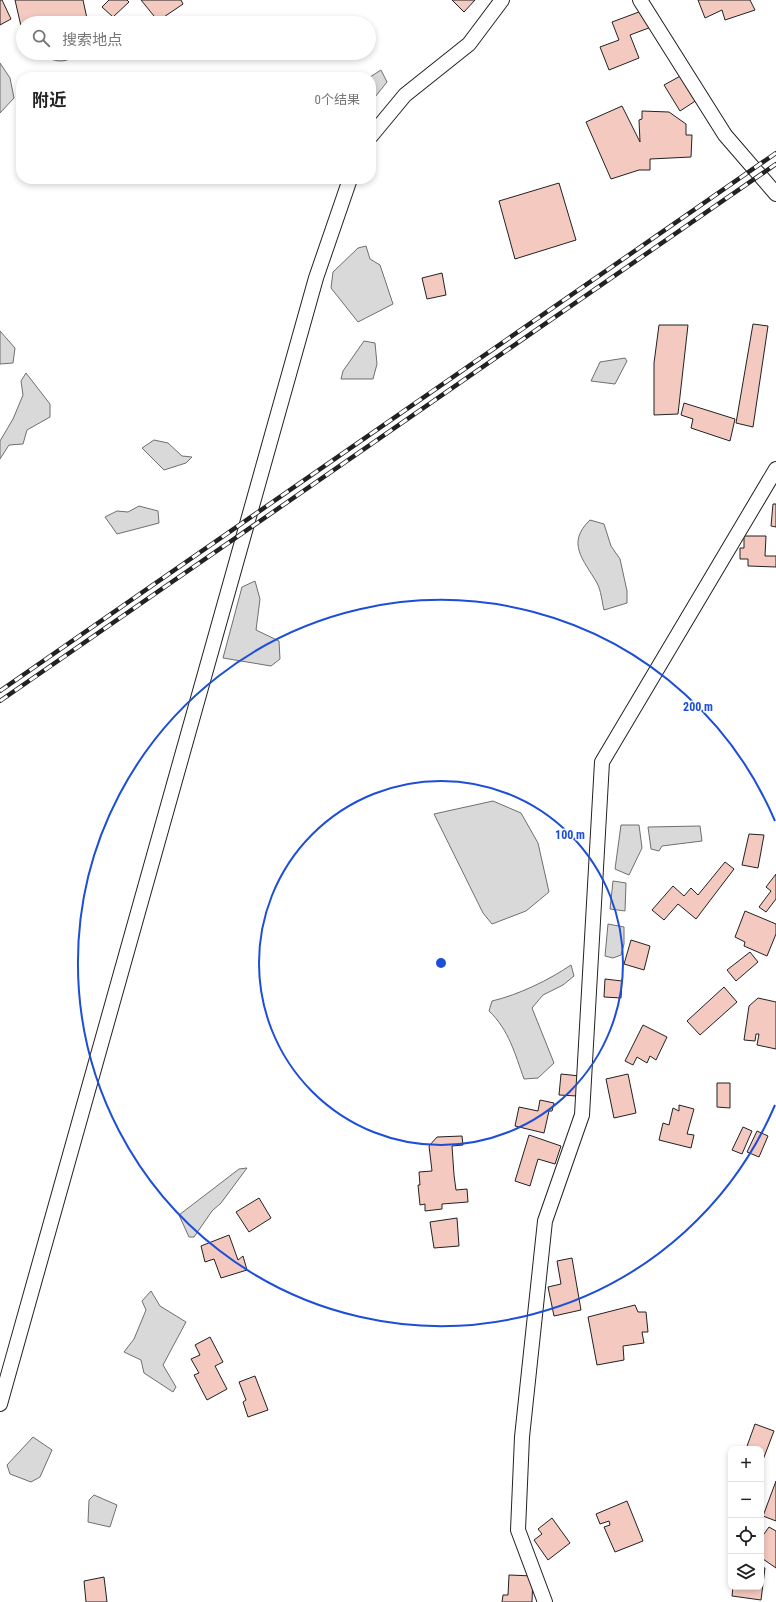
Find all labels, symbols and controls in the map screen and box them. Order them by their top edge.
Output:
search box [16,16,376,60]
icon: search [30,27,52,49]
text: 搜索地点 [62,31,122,49]
text: 附近 [32,90,66,110]
text: 0个结果 [315,92,360,107]
text: 200 m [683,700,713,714]
text: 100 m [555,828,585,842]
centre of rings [434,956,448,970]
map controls [728,1446,764,1590]
button: + [728,1446,764,1482]
button: − [728,1482,764,1518]
button: locate [728,1518,764,1554]
button: layers [728,1554,764,1590]

